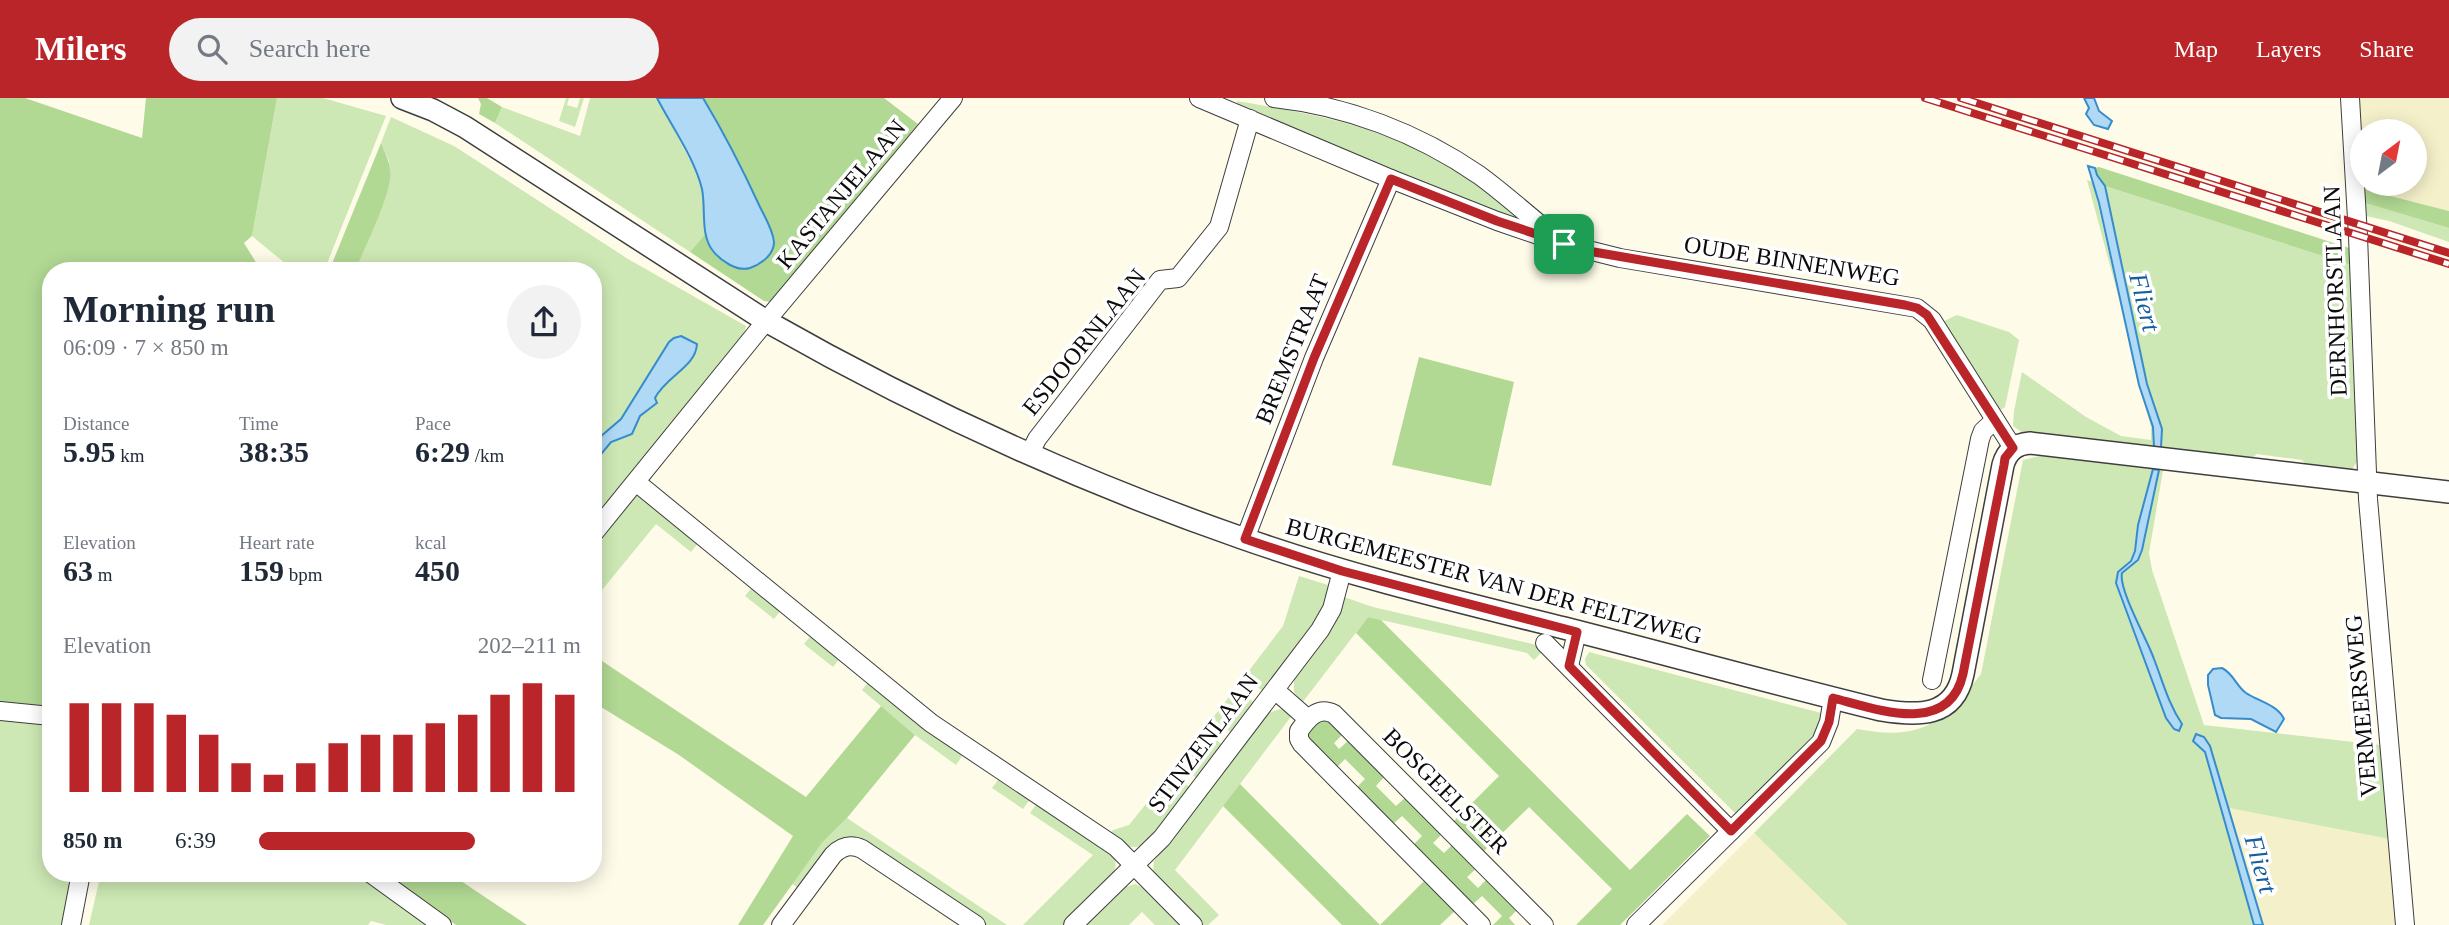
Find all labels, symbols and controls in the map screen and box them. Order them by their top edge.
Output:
search box [169,18,659,81]
icon: search [193,30,231,68]
text: Milers [35,31,127,67]
text: Search here [249,34,371,63]
text: Map [2174,36,2218,62]
text: Layers [2256,36,2321,62]
text: Share [2359,36,2414,62]
street label: KASTANJELAAN [771,114,911,274]
north arrow [2350,119,2427,196]
map controls [2350,119,2427,196]
street label: DERNHORSTLAAN [2318,185,2352,397]
pin [1534,214,1594,274]
icon: arrive [1545,225,1583,263]
street label: OUDE BINNENWEG [1682,231,1902,291]
street label: ESDOORNLAAN [1017,264,1151,420]
water label: Fliert [2123,269,2166,335]
street label: BREMSTRAAT [1250,270,1334,427]
button: share [507,285,581,359]
text: Morning run [63,288,275,330]
text: 06:09 · 7 × 850 m [63,335,229,360]
text: Distance [63,413,129,434]
text: Time [239,413,278,434]
text: Pace [415,413,451,434]
text: 5.95 [63,435,116,468]
text: 38:35 [239,435,309,468]
text: 6:29 [415,435,470,468]
text: km [116,445,145,466]
text: /km [470,445,504,466]
street label: BURGEMEESTER VAN DER FELTZWEG [1283,513,1705,649]
text: Elevation [63,532,136,553]
text: Heart rate [239,532,314,553]
text: kcal [415,532,447,553]
text: 63 [63,554,93,587]
text: 159 [239,554,284,587]
text: 450 [415,554,460,587]
text: m [93,564,113,585]
text: bpm [284,564,323,585]
street label: VERMEERSWEG [2340,614,2382,798]
text: Elevation [63,633,151,658]
text: 202–211 m [478,633,581,658]
street label: STINZENLAAN [1142,669,1264,817]
street label: BOSGEELSTER [1378,723,1514,859]
text: 850 m [63,828,122,853]
text: 6:39 [175,828,216,853]
water label: Fliert [2238,831,2283,897]

